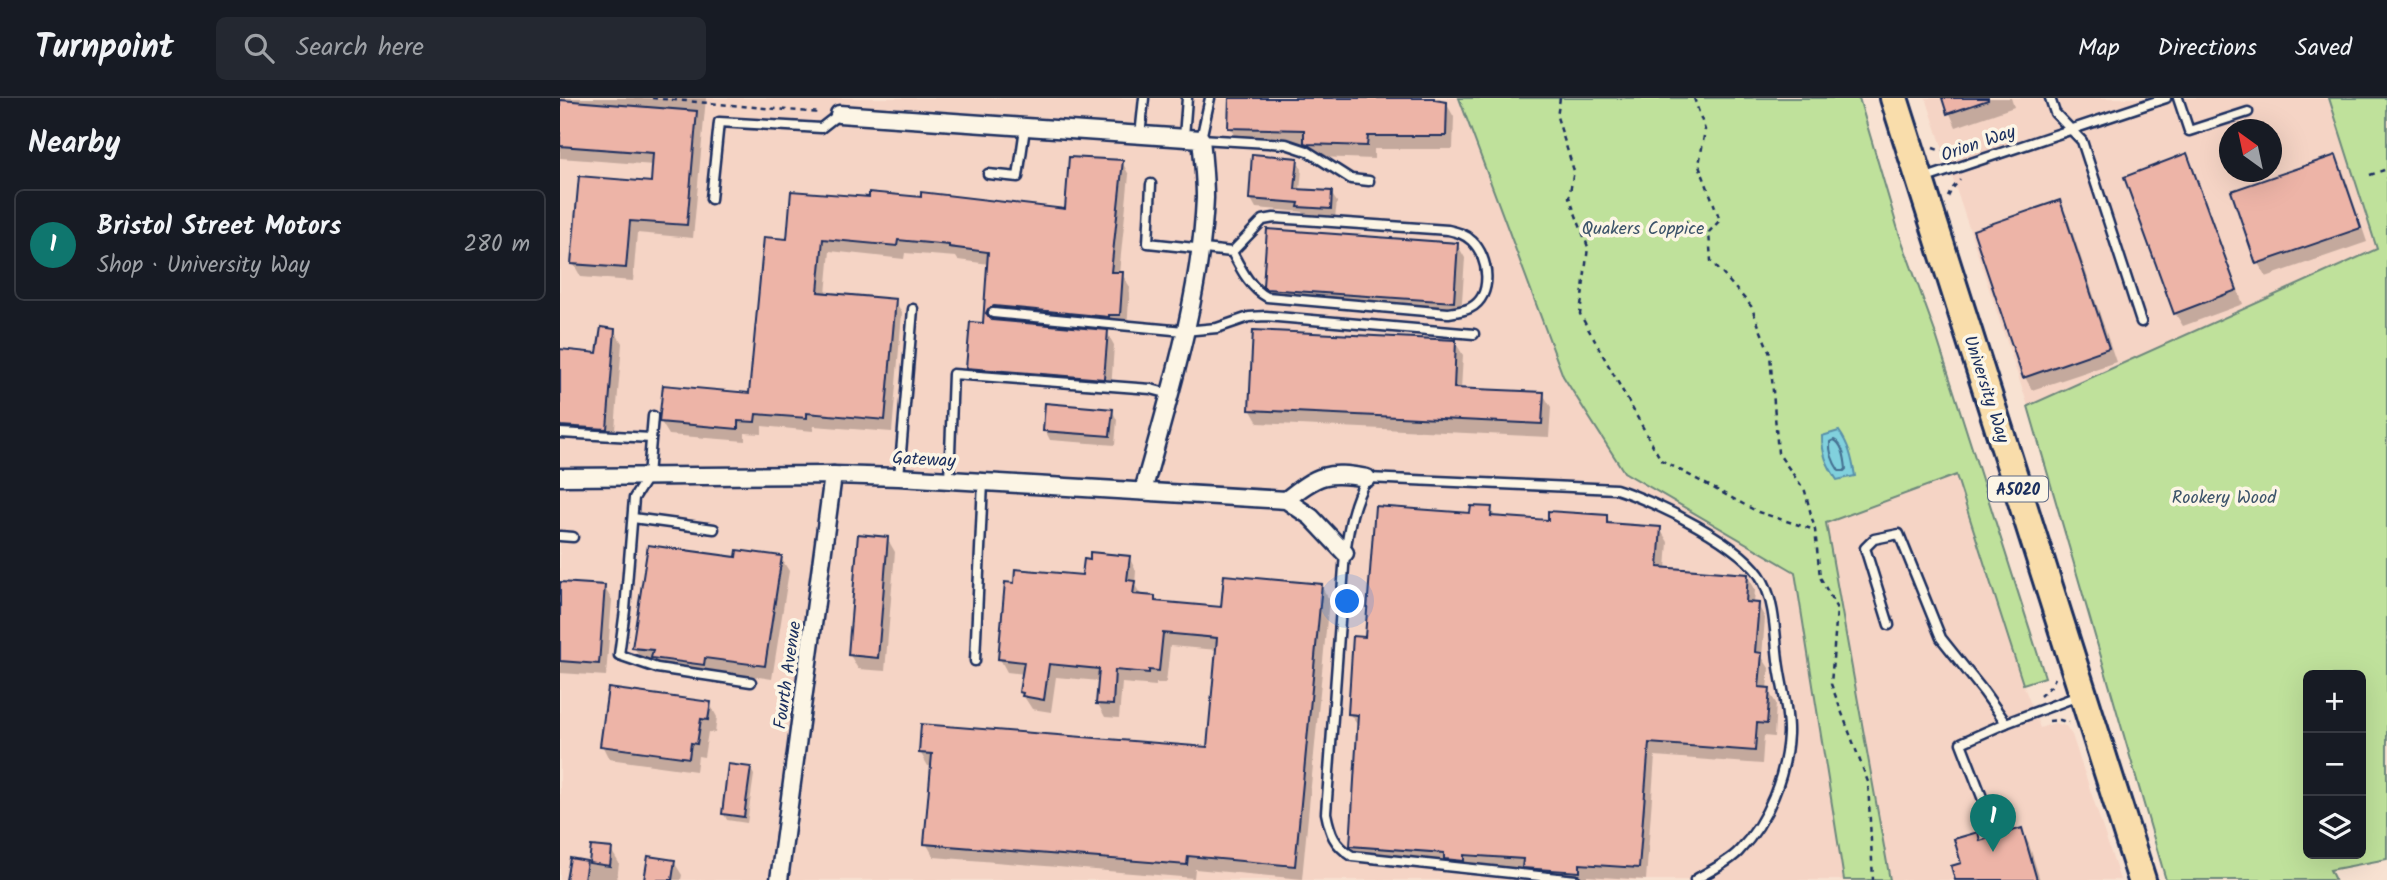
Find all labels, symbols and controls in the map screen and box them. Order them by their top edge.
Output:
search box [216,17,706,80]
text: Turnpoint [35,22,174,75]
text: Search here [296,27,424,69]
icon: search [240,29,278,67]
text: Map [2078,29,2120,68]
text: Directions [2158,29,2257,68]
text: Saved [2295,29,2352,68]
street label: Orion Way [1937,118,2020,171]
north arrow [2219,119,2282,182]
text: Nearby [28,120,120,168]
text: Bristol Street Motors [97,206,341,248]
park label: Quakers Coppice [1582,215,1704,244]
text: 1 [50,227,56,263]
text: 280 m [464,227,530,263]
text: Shop · University Way [97,248,310,284]
street label: University Way [1955,332,2017,448]
street label: Gateway [891,444,957,477]
road number: A5020 [1988,476,2048,502]
park label: Rookery Wood [2172,484,2277,513]
your location [1330,584,1364,618]
street label: Fourth Avenue [767,619,810,731]
map controls [2303,670,2366,859]
button: + [2303,670,2366,733]
button: − [2303,733,2366,796]
pin: 1 [1970,794,2016,852]
button: layers [2303,796,2366,859]

